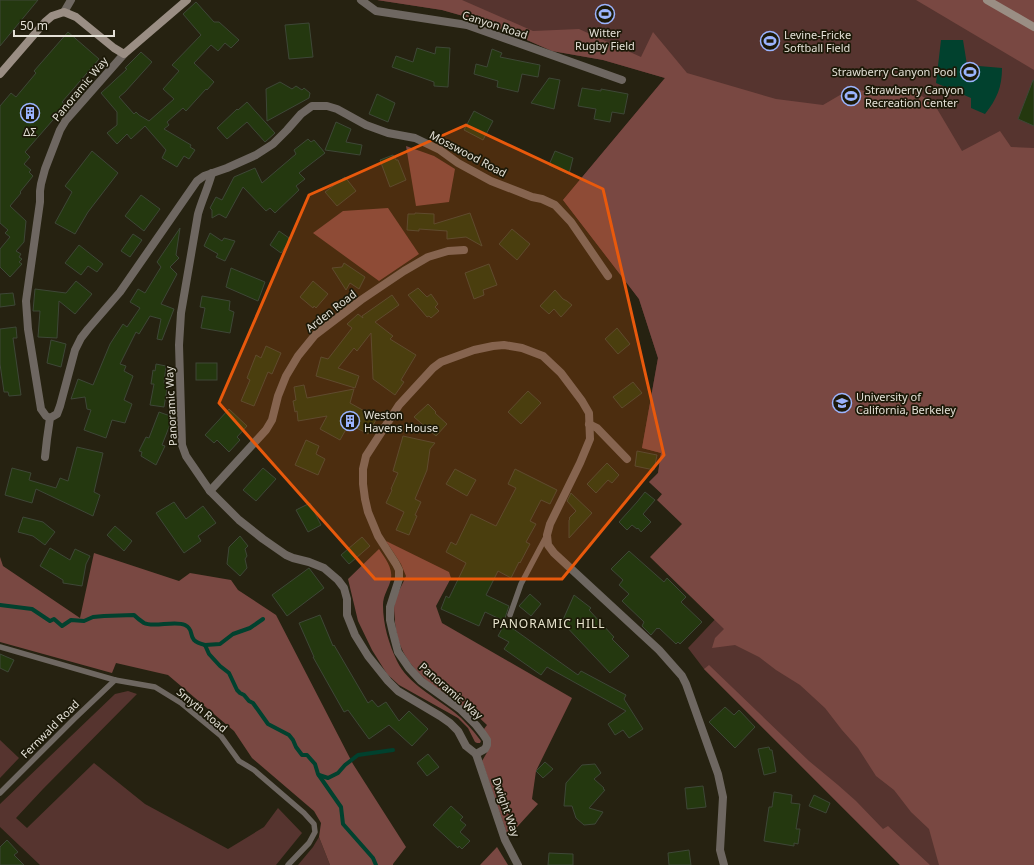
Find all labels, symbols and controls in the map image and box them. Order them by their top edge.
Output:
sports icon: Witter Rugby Field [594,3,616,25]
street label: Canyon Road [460,7,530,42]
scale bar [14,12,114,38]
text: 50 m [20,17,48,34]
place label: Witter Rugby Field [575,25,635,53]
place label: Levine-Fricke Softball Field [784,27,851,55]
sports icon: Levine-Fricke Softball Field [759,30,781,52]
street label: Panoramic Way [48,53,111,124]
sports icon: Strawberry Canyon Pool [959,61,981,83]
place label: Strawberry Canyon Pool [832,64,956,79]
place label: Strawberry Canyon Recreation Center [865,82,964,110]
sports icon: Strawberry Canyon Recreation Center [840,85,862,107]
building icon: ΔΣ [19,102,41,124]
place label: ΔΣ [23,124,37,139]
street label: Mosswood Road [427,127,509,180]
street label: Arden Road [302,286,359,335]
street label: Panoramic Way [161,365,180,446]
place label: University of California, Berkeley [856,389,956,417]
school or university icon: University of California, Berkeley [831,392,853,414]
place label: Weston Havens House [364,407,438,435]
building icon: Weston Havens House [339,410,361,432]
district label: PANORAMIC HILL [492,615,606,632]
street label: Panoramic Way [416,659,487,723]
street label: Smyth Road [174,684,231,735]
street label: Fernwald Road [17,696,82,761]
street label: Dwight Way [489,775,524,839]

